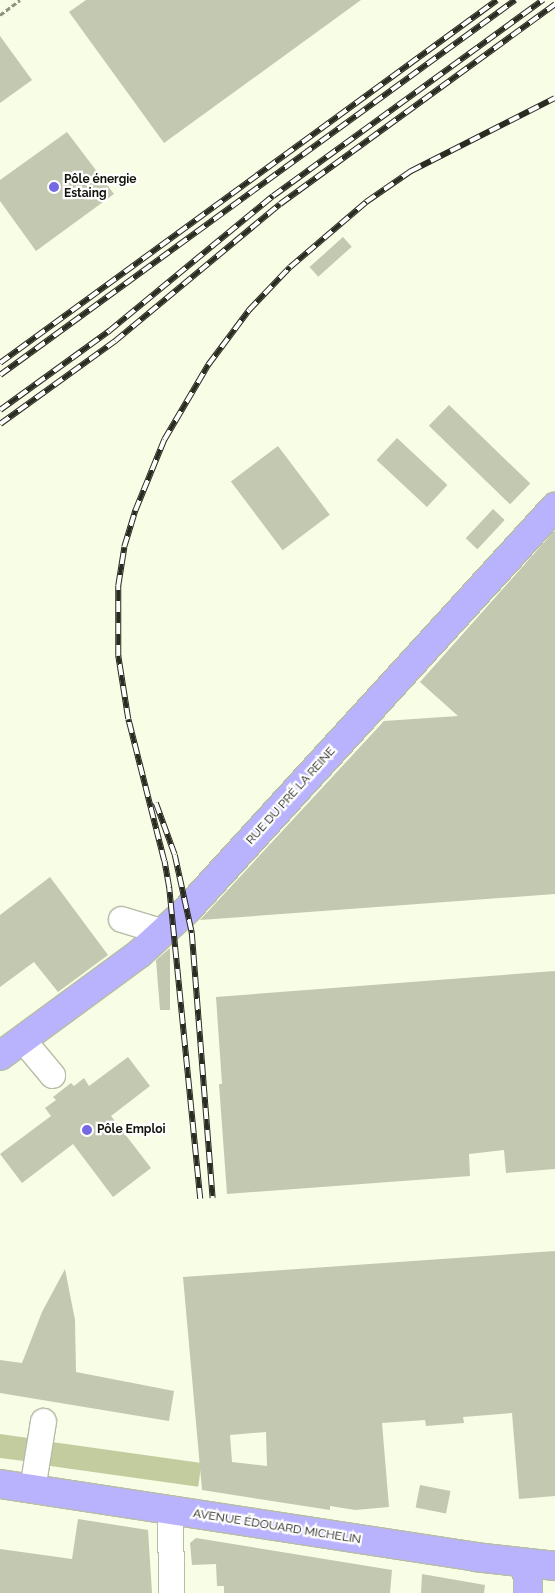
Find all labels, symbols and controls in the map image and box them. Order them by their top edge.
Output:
place label: Pôle énergie Estaing [64,173,137,201]
marker: Pôle énergie Estaing [48,181,60,193]
street label: RUE DU PRÉ LA REINE [243,744,339,848]
place label: Pôle Emploi [97,1123,166,1137]
marker: Pôle Emploi [81,1124,93,1136]
street label: AVENUE ÉDOUARD MICHELIN [192,1507,362,1547]

